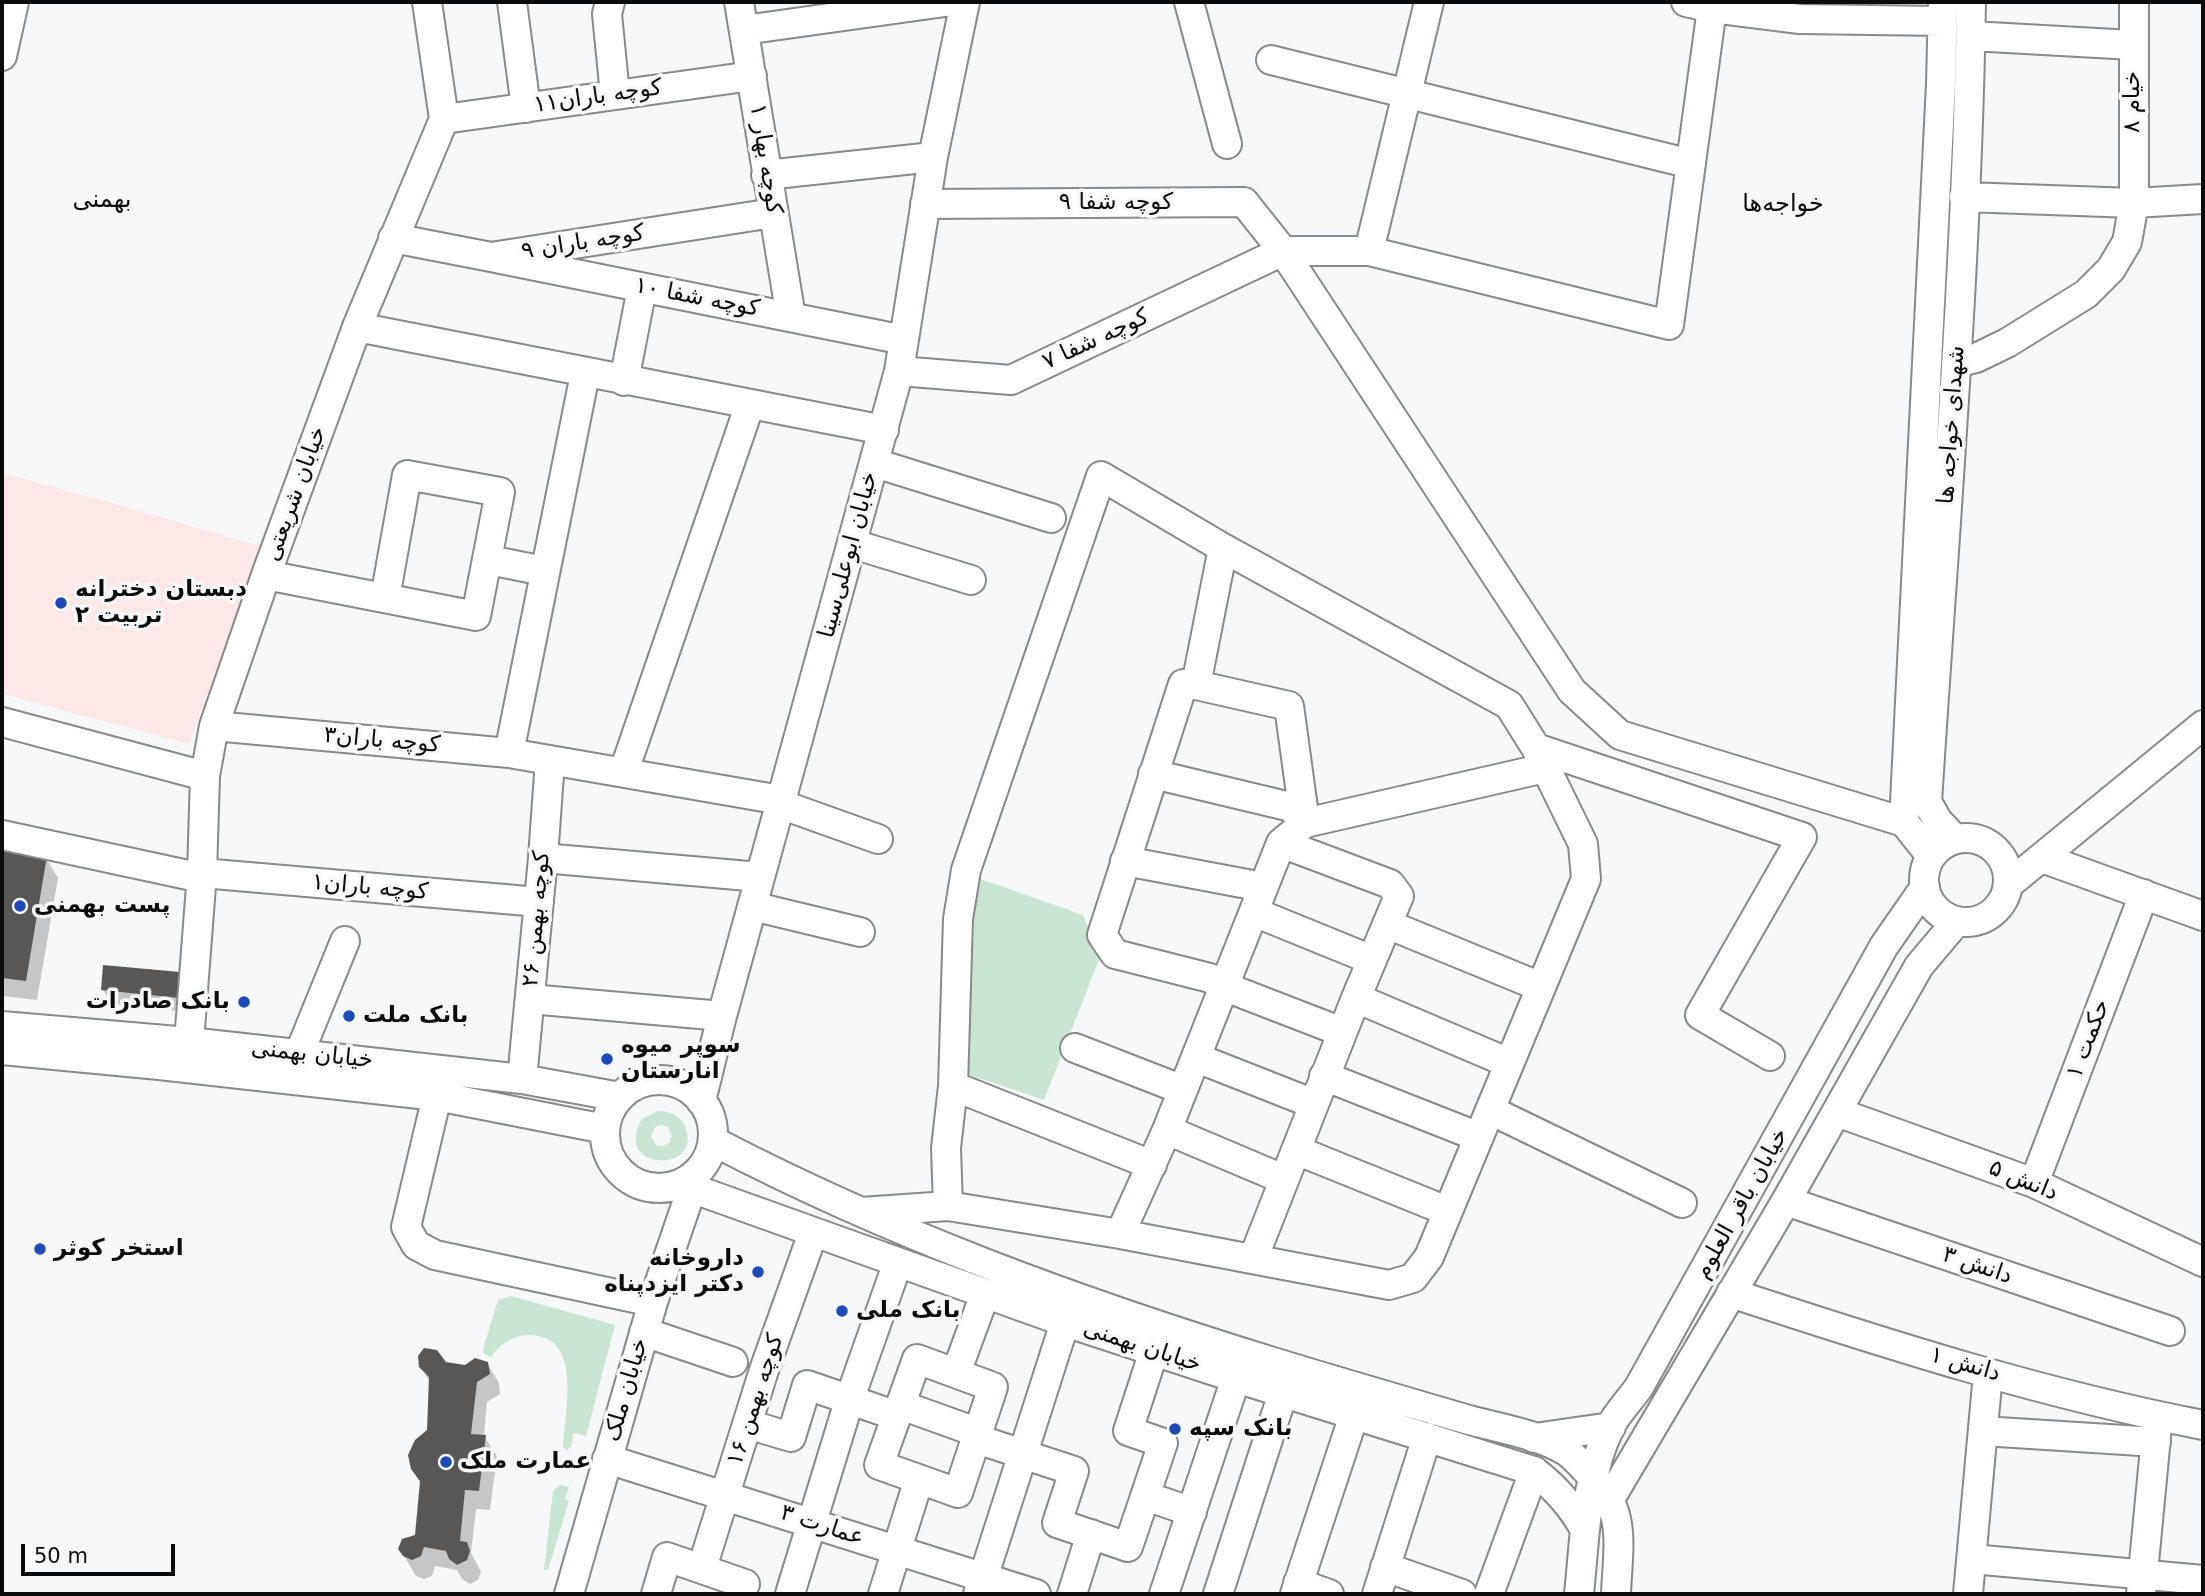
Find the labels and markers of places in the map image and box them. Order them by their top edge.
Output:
place label: دبستان دخترانه تربیت ۲ [75,576,247,630]
marker: دبستان دخترانه تربیت ۲ [53,595,69,611]
place label: پست بهمنی [34,892,170,920]
marker: پست بهمنی [12,898,28,914]
place label: بانک صادرات [86,988,230,1016]
marker: بانک صادرات [236,994,252,1010]
place label: بانک ملت [363,1002,468,1030]
marker: بانک ملت [341,1008,357,1024]
place label: سوپر میوه انارستان [621,1032,741,1086]
marker: سوپر میوه انارستان [599,1051,615,1067]
place label: استخر کوثر [54,1235,184,1263]
marker: استخر کوثر [32,1241,48,1257]
place label: داروخانه دکتر ایزدپناه [604,1245,744,1299]
marker: داروخانه دکتر ایزدپناه [750,1264,766,1280]
place label: بانک ملی [856,1297,960,1325]
marker: بانک ملی [834,1303,850,1319]
place label: بانک سپه [1189,1415,1292,1443]
marker: بانک سپه [1167,1421,1183,1437]
place label: عمارت ملک [460,1448,591,1476]
marker: عمارت ملک [438,1454,454,1470]

